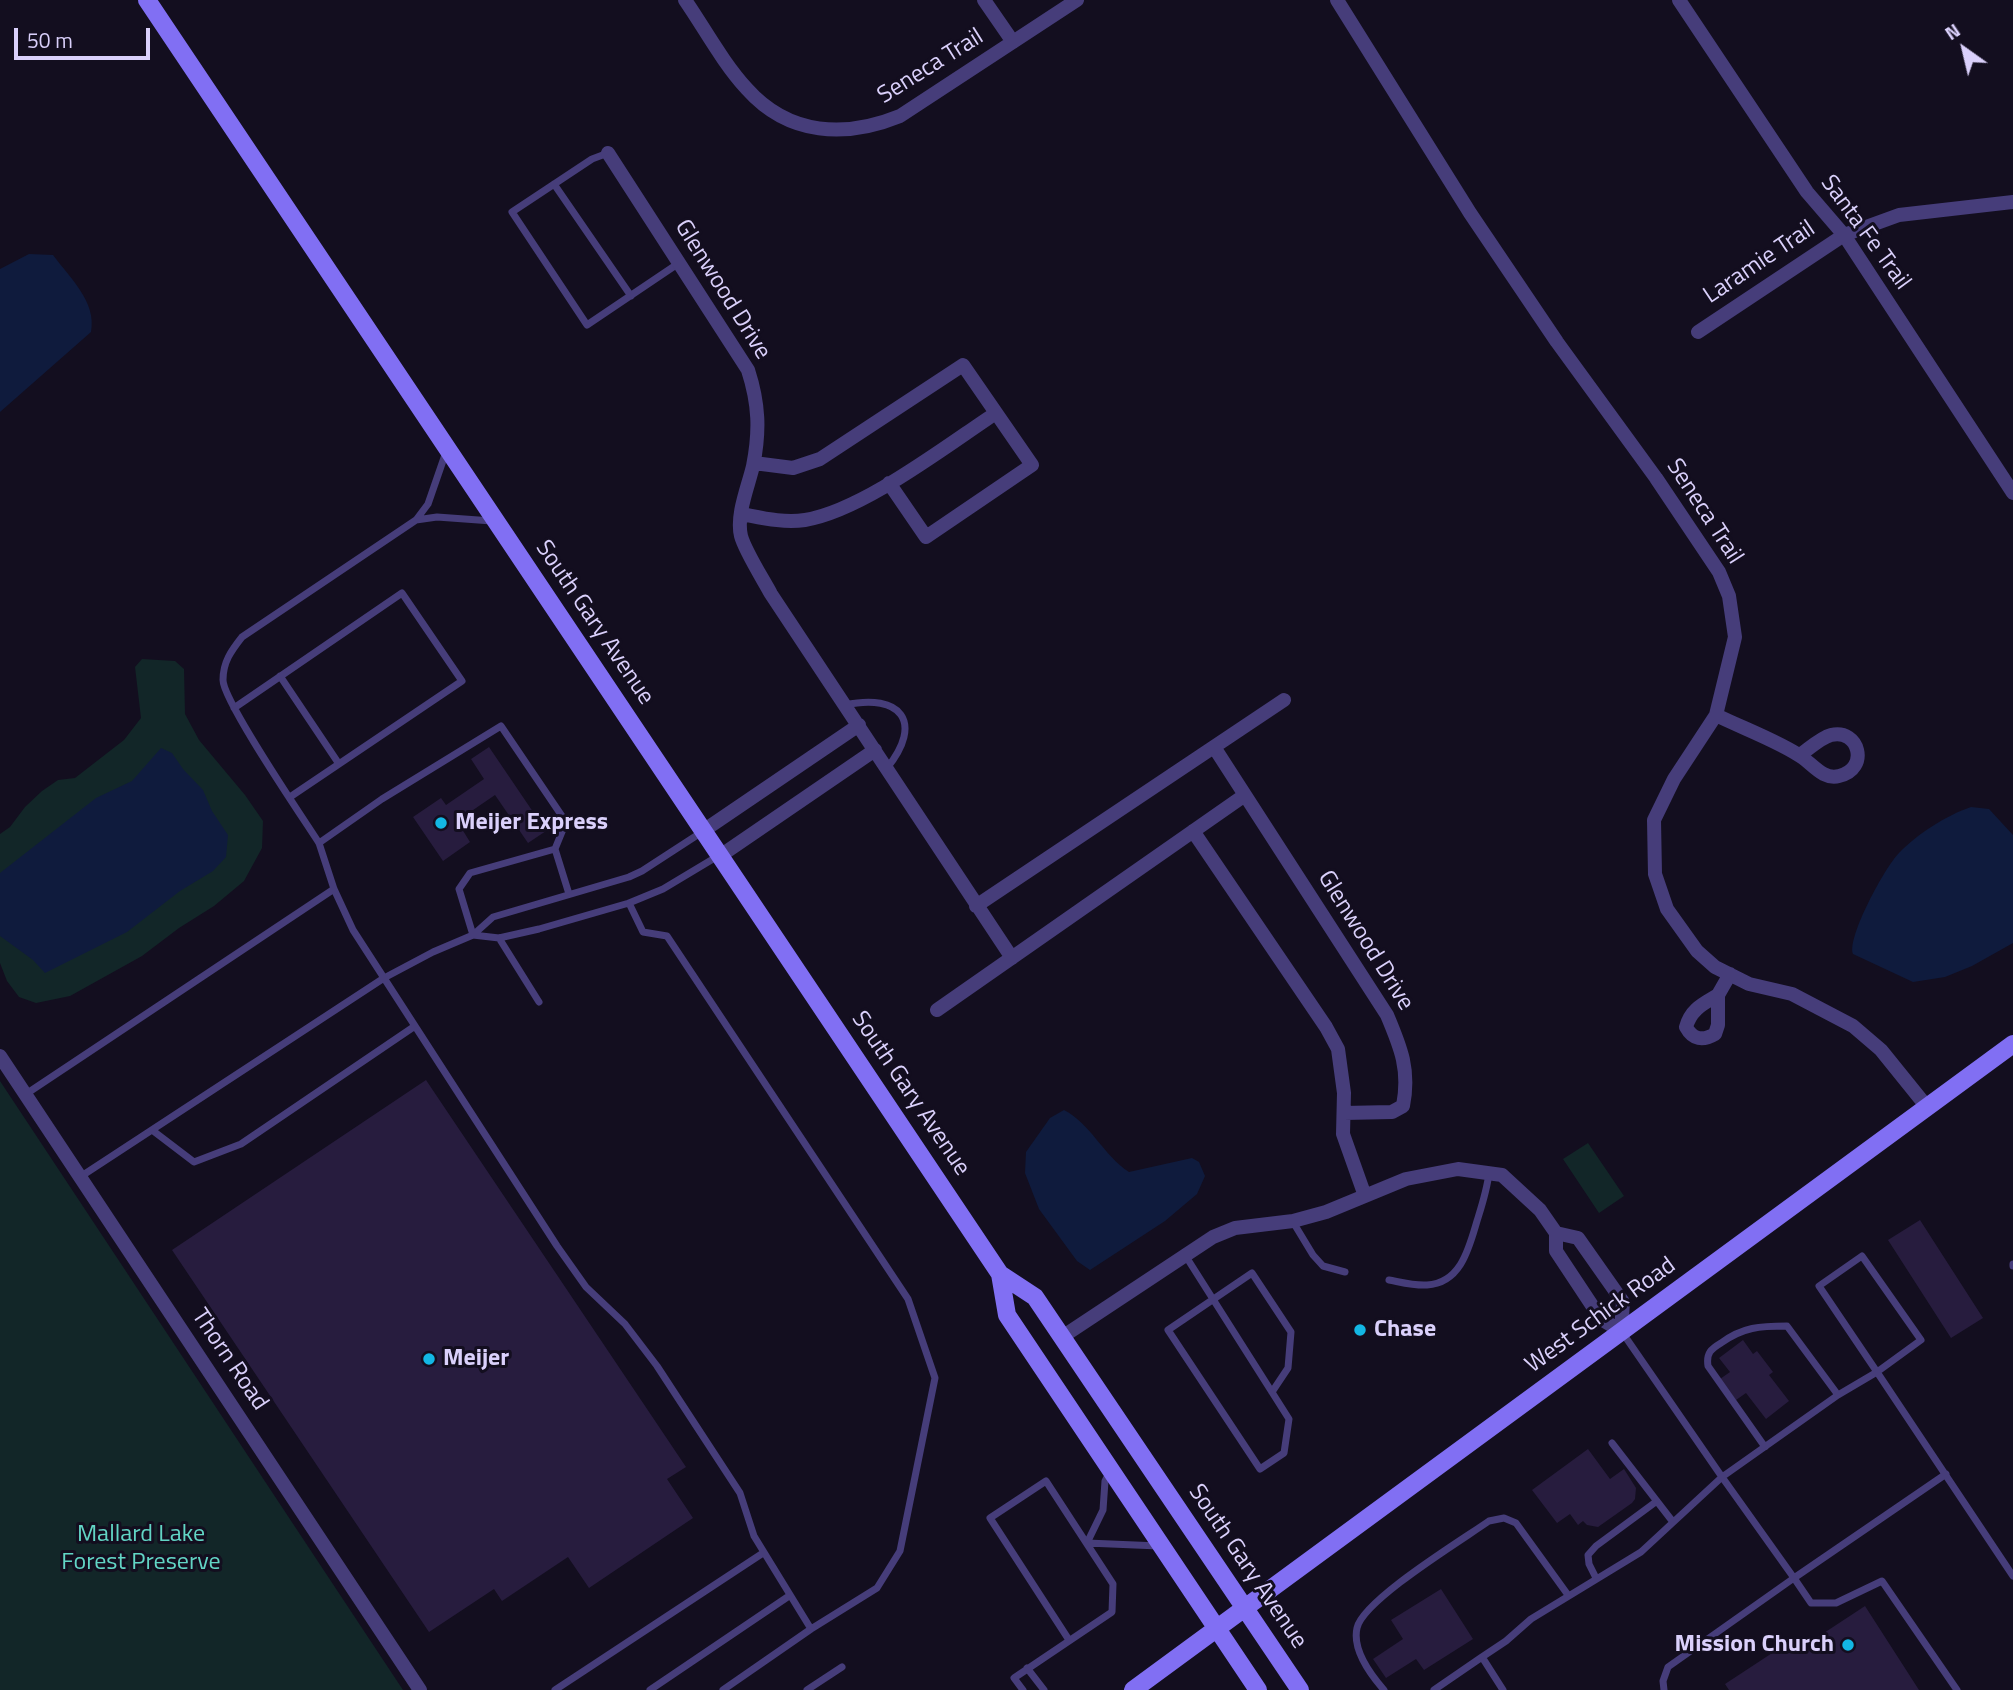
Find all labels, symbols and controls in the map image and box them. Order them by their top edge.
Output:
scale bar [18,14,154,58]
north arrow [1929,14,1999,84]
text: N [1938,15,1966,47]
street label: Seneca Trail [873,23,989,111]
text: 50 m [27,24,73,56]
street label: Santa Fe Trail [1814,170,1916,296]
street label: Glenwood Drive [668,215,776,365]
street label: Laramie Trail [1699,215,1821,311]
street label: Seneca Trail [1659,454,1749,570]
street label: South Gary Avenue [528,535,660,711]
place label: Meijer Express [455,809,608,837]
marker: Meijer Express [433,815,449,831]
street label: Glenwood Drive [1311,866,1419,1016]
street label: South Gary Avenue [844,1006,976,1182]
street label: West Schick Road [1520,1252,1682,1380]
street label: Thorn Road [184,1304,274,1416]
place label: Chase [1374,1316,1436,1344]
marker: Chase [1352,1322,1368,1338]
place label: Meijer [443,1345,509,1373]
marker: Meijer [421,1351,437,1367]
street label: South Gary Avenue [1181,1479,1313,1655]
park label: Mallard Lake Forest Preserve [61,1521,221,1577]
place label: Mission Church [1675,1631,1834,1659]
marker: Mission Church [1840,1637,1856,1653]

